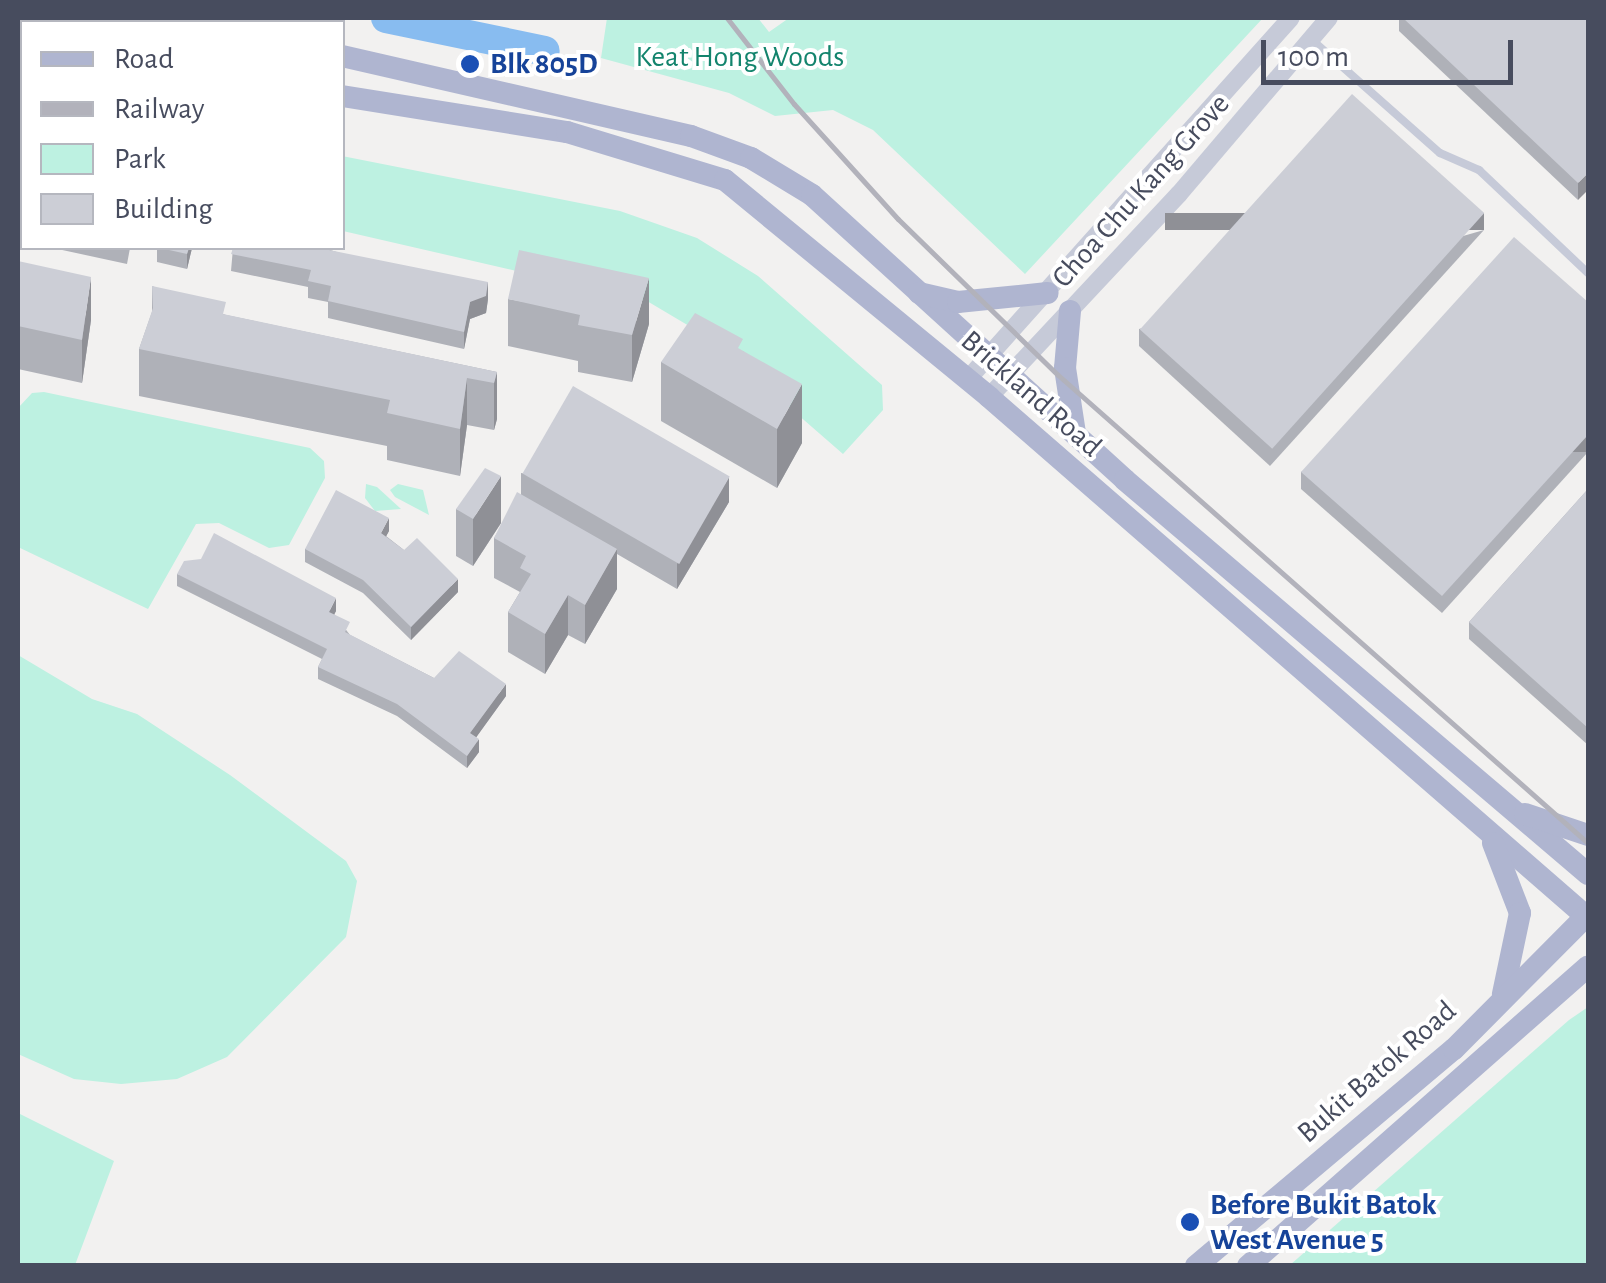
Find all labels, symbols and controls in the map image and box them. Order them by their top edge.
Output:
legend [20,20,345,250]
scale bar [1266,20,1518,82]
park label: Keat Hong Woods [636,39,844,75]
text: 100 m [1278,42,1349,72]
text: Road [114,44,174,74]
place label: Blk 805D [490,46,598,82]
marker: Blk 805D [459,53,481,75]
street label: Choa Chu Kang Grove [1045,87,1237,295]
text: Railway [114,94,205,124]
text: Park [114,144,166,174]
text: Building [114,194,213,224]
street label: Brickland Road [953,323,1109,465]
street label: Bukit Batok Road [1290,993,1464,1151]
place label: Before Bukit Batok West Avenue 5 [1210,1187,1436,1258]
marker: Before Bukit Batok West Avenue 5 [1179,1211,1201,1233]

